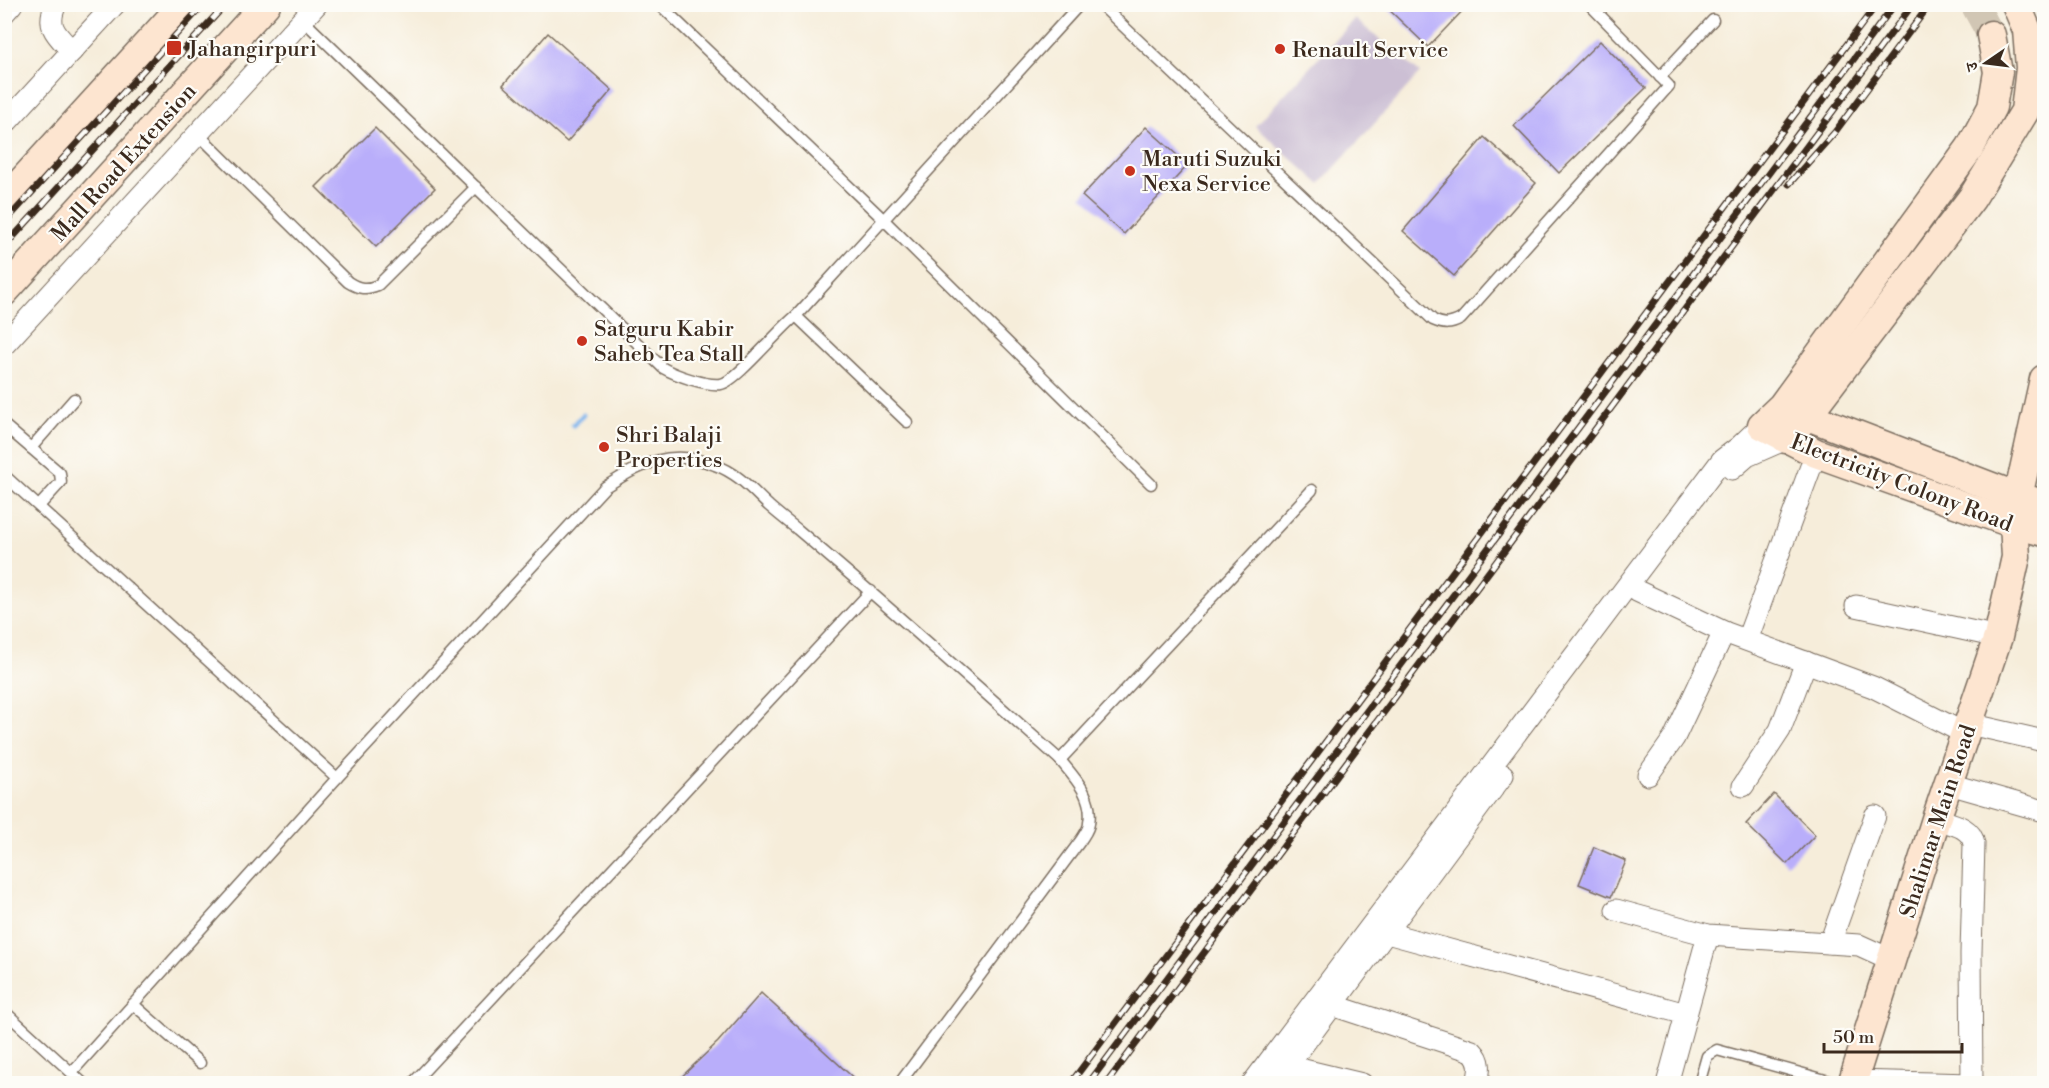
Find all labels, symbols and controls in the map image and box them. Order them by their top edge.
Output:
north arrow [1956,33,2016,93]
place label: Jahangirpuri [187,36,317,63]
place label: Renault Service [1292,37,1448,64]
marker: Jahangirpuri [165,39,183,57]
marker: Renault Service [1273,42,1287,56]
text: उ [1961,58,1983,74]
street label: Mall Road Extension [46,78,202,248]
place label: Maruti Suzuki Nexa Service [1142,146,1282,198]
marker: Maruti Suzuki Nexa Service [1123,164,1137,178]
place label: Satguru Kabir Saheb Tea Stall [594,316,745,368]
marker: Satguru Kabir Saheb Tea Stall [575,334,589,348]
place label: Shri Balaji Properties [616,422,722,474]
street label: Electricity Colony Road [1787,429,2017,538]
marker: Shri Balaji Properties [597,440,611,454]
street label: Shalimar Main Road [1894,721,1983,921]
scale bar [1824,1016,1962,1054]
text: 50 m [1833,1026,1875,1049]

